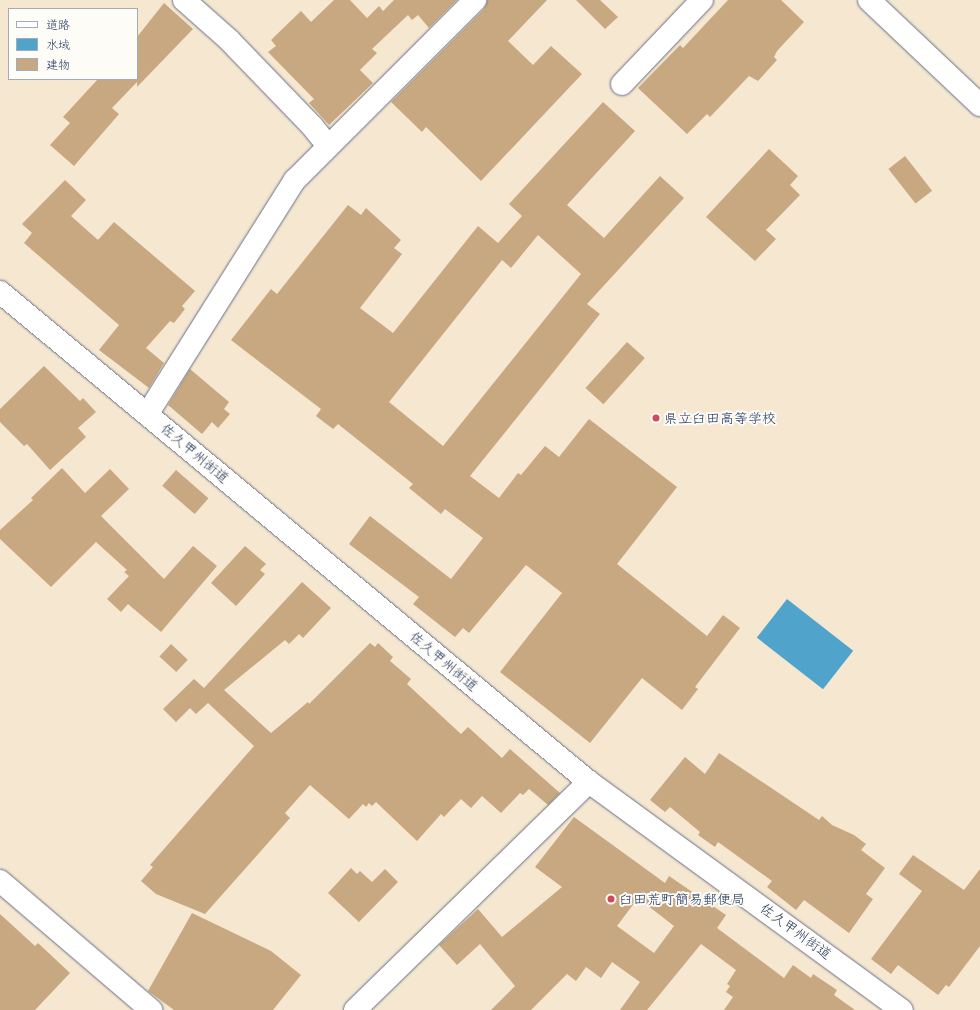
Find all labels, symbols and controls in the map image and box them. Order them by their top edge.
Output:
legend [8,8,138,80]
text: 道路 [46,15,70,33]
text: 水域 [46,35,70,53]
text: 建物 [46,55,70,73]
place label: 県立臼田高等学校 [664,410,776,426]
marker: 県立臼田高等学校 [651,413,661,423]
street label: 佐久甲州街道 [157,420,233,486]
street label: 佐久甲州街道 [406,628,482,694]
place label: 臼田荒町簡易郵便局 [619,891,745,907]
marker: 臼田荒町簡易郵便局 [606,894,616,904]
street label: 佐久甲州街道 [757,900,835,962]

